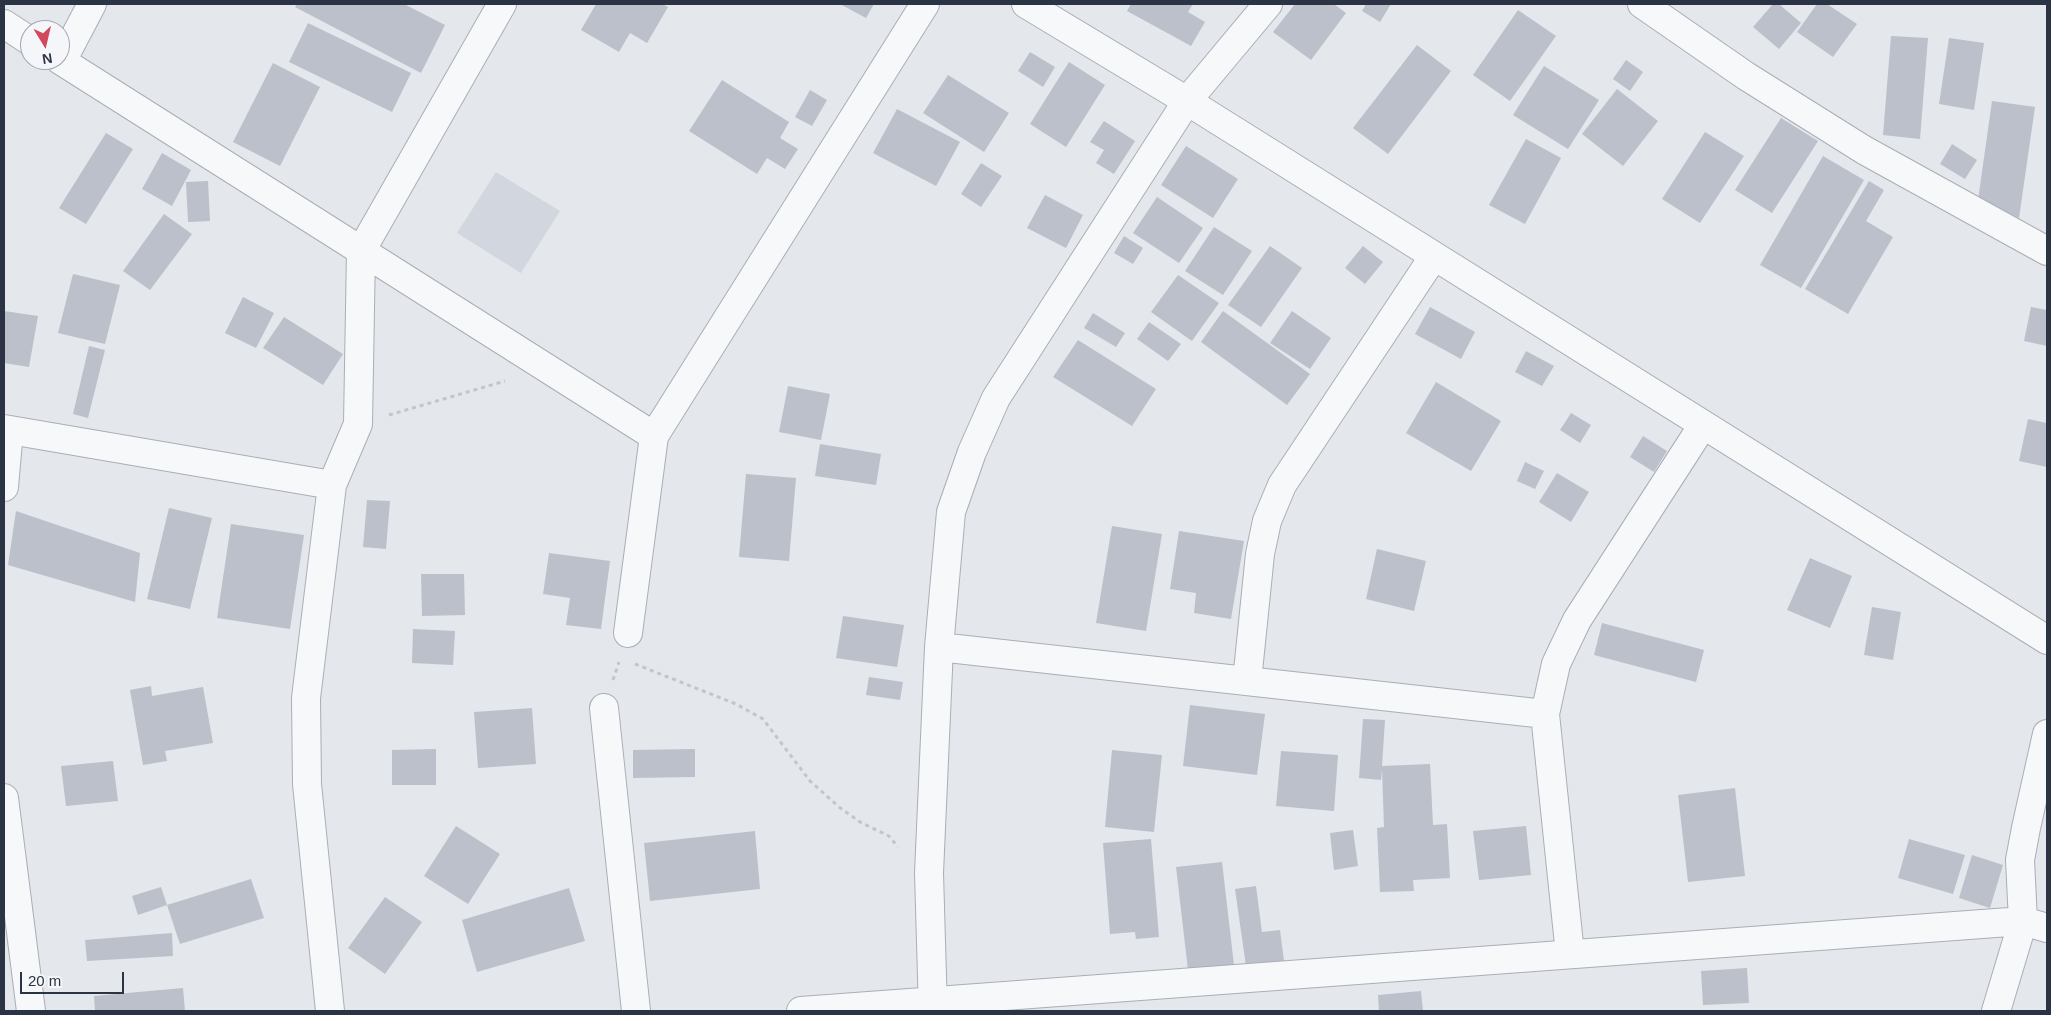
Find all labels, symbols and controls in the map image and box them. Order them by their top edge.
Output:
north arrow [20,20,70,70]
text: N [41,50,53,68]
scale bar [22,962,126,994]
text: 20 m [28,972,61,989]

